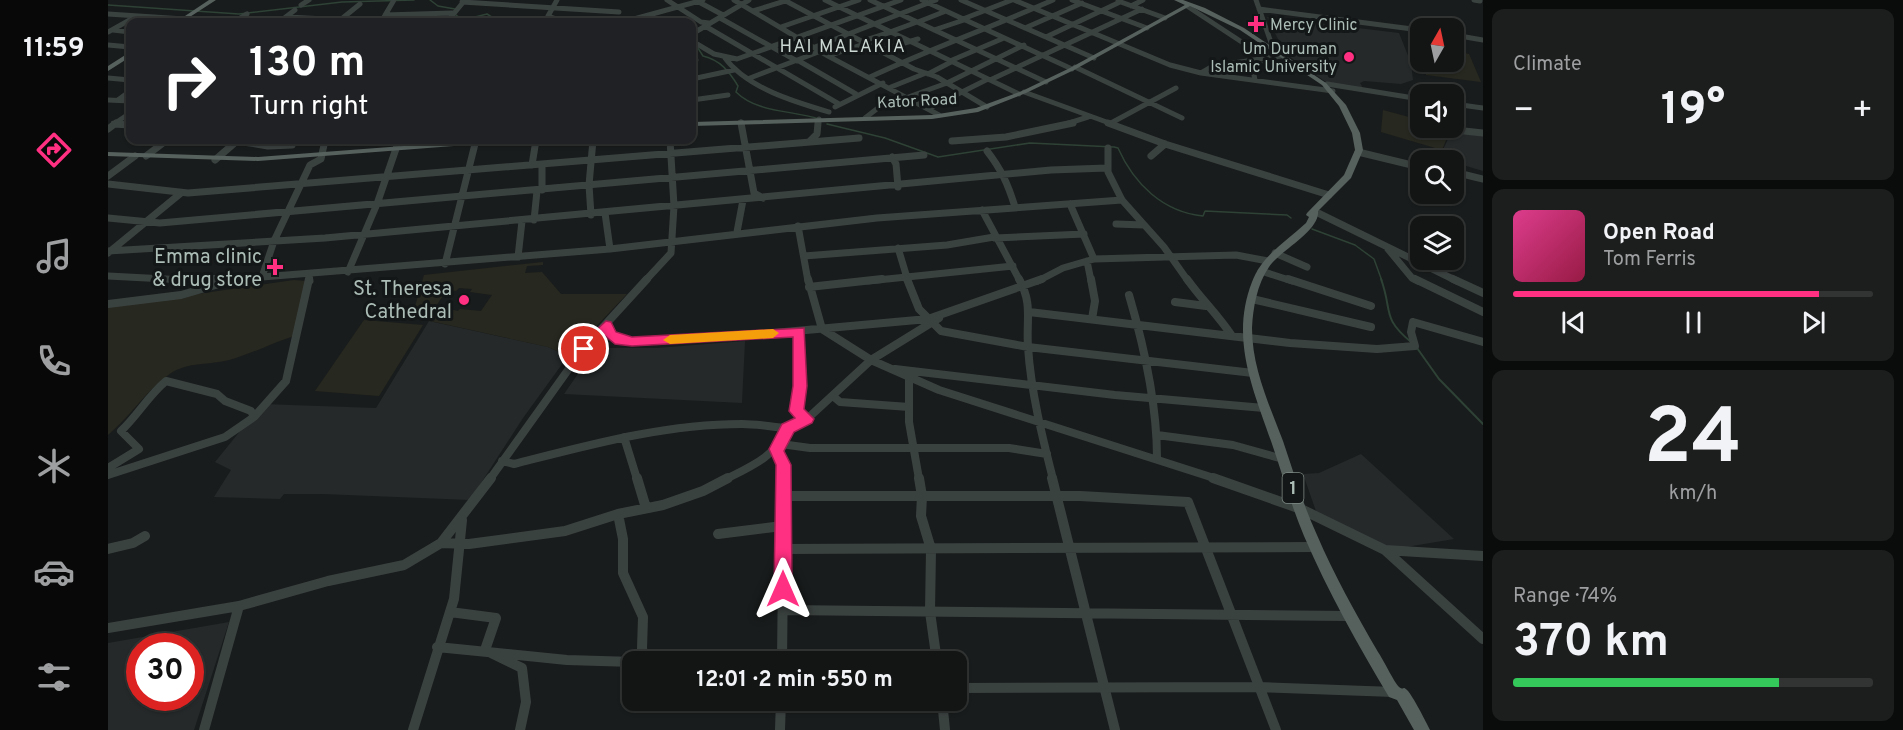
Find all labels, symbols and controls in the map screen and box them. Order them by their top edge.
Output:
marker: Mercy Clinic [1247,15,1265,33]
place label: Mercy Clinic [1270,16,1358,36]
north arrow [1410,18,1464,72]
map controls [1410,18,1464,270]
text: 11:59 [23,32,85,66]
district label: HAI MALAKIA [780,36,906,59]
text: 130 m [249,38,365,91]
place label: Um Duruman Islamic University [1210,40,1337,78]
icon: right [150,42,228,120]
marker: Um Duruman Islamic University [1342,50,1356,64]
text: Climate [1513,52,1582,78]
text: 19° [1661,83,1725,140]
button: sound [1410,84,1464,138]
text: Turn right [249,90,368,124]
street label: Kator Road [877,90,958,114]
text: − [1513,91,1534,133]
text: + [1852,91,1873,133]
icon: directions [33,129,75,171]
button: search [1410,150,1464,204]
button: layers [1410,216,1464,270]
text: Open Road [1603,220,1715,247]
icon: music [33,235,75,277]
place label: Emma clinic & drug store [152,245,262,294]
text: Tom Ferris [1603,247,1696,273]
marker: Emma clinic & drug store [266,258,284,276]
place label: St. Theresa Cathedral [353,277,452,326]
marker: St. Theresa Cathedral [457,293,471,307]
icon: previous [1557,306,1590,339]
icon: pause [1677,306,1710,339]
icon: next [1797,306,1830,339]
pin [558,323,609,374]
icon: arrive [567,332,600,365]
icon: phone [33,340,75,382]
text: 24 [1644,392,1742,491]
icon: climate [33,445,75,487]
road number: 1 [1282,473,1304,503]
text: km/h [1669,481,1717,507]
icon: car [33,551,75,593]
position arrow [751,557,815,621]
text: Range · 74% [1513,584,1617,610]
text: 370 km [1513,615,1669,672]
speed limit sign: 30 [126,633,204,711]
icon: filters [33,656,75,698]
text: 12:01 · 2 min · 550 m [696,667,893,694]

